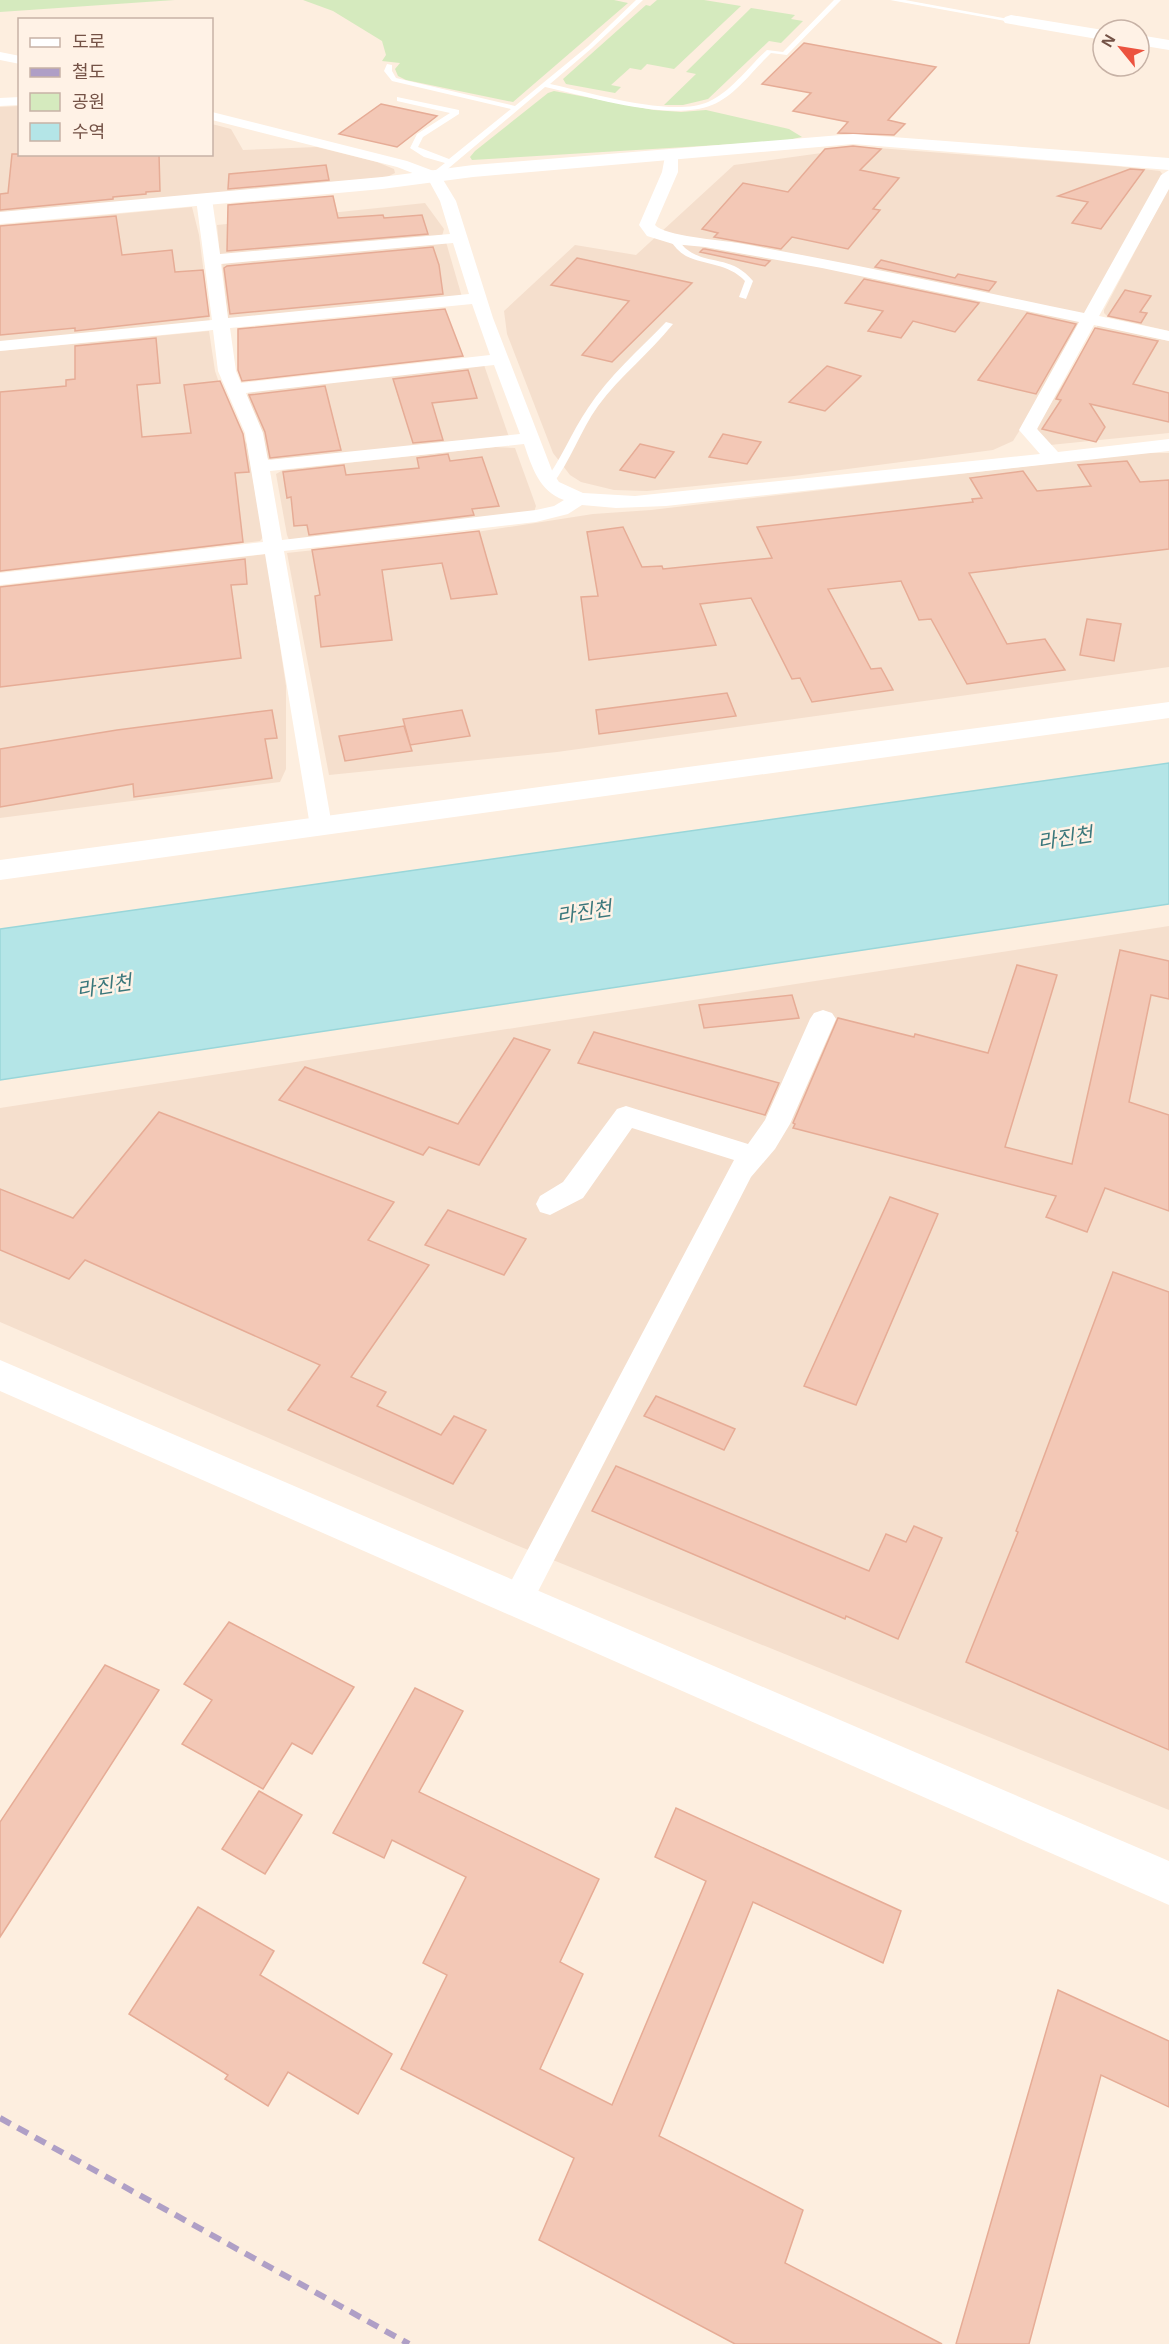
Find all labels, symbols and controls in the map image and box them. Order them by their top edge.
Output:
legend [18,18,213,156]
north arrow [1091,18,1151,78]
text: N [1098,31,1119,50]
text: 도로 [72,32,105,52]
text: 철도 [72,62,105,82]
text: 공원 [72,92,105,112]
text: 수역 [72,122,105,142]
water label: 라진천 [1036,822,1097,853]
water label: 라진천 [555,896,616,927]
water label: 라진천 [75,970,136,1001]

